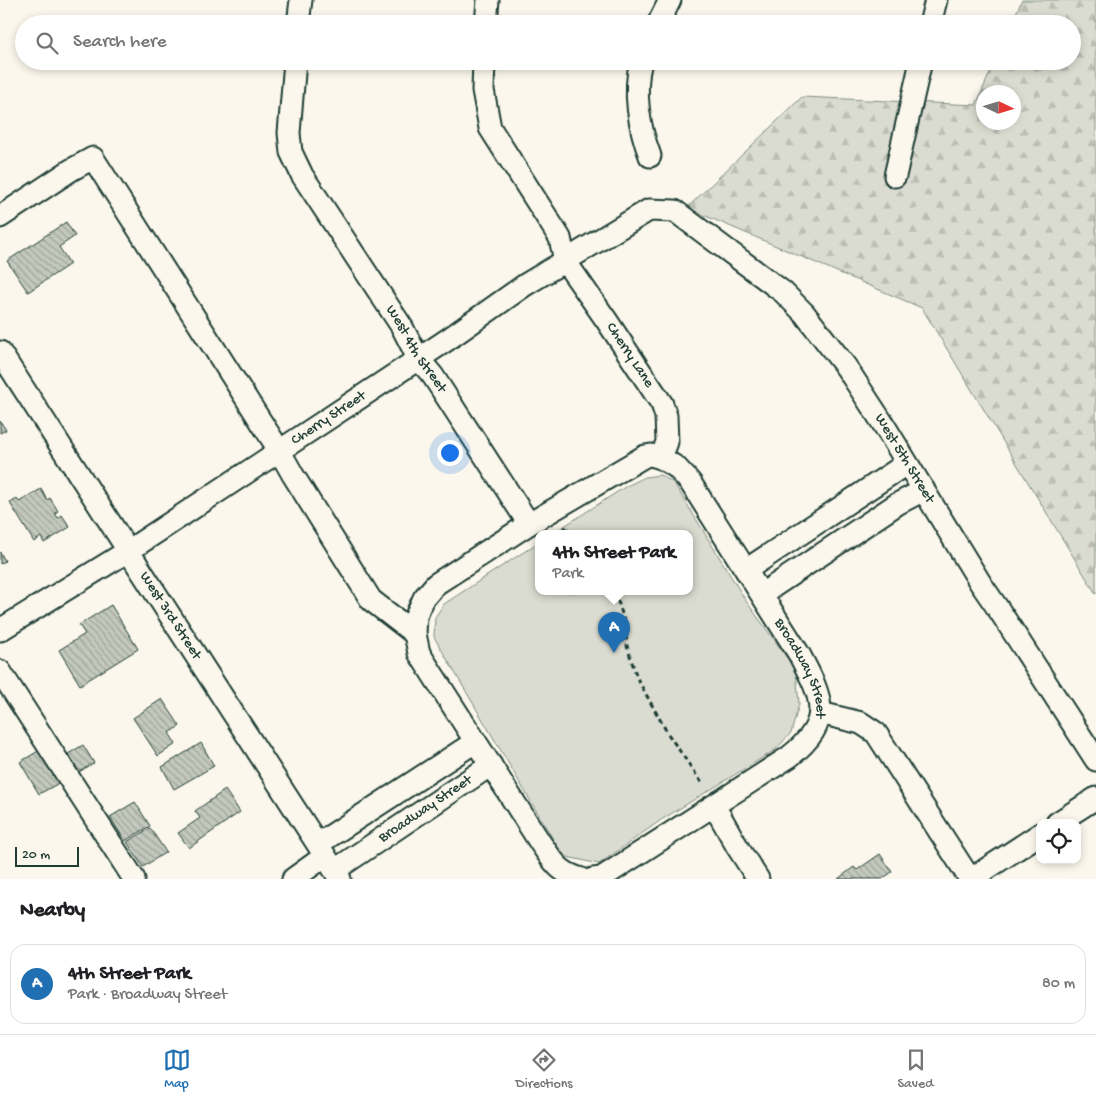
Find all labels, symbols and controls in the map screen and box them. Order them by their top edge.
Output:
search box [15,15,1081,70]
icon: search [33,29,61,57]
text: Search here [73,31,167,54]
north arrow [976,85,1021,130]
street label: West 4th Street [381,302,451,398]
street label: Cherry Lane [602,319,658,391]
street label: Cherry Street [288,386,371,449]
street label: West 5th Street [870,411,939,508]
your location [437,440,463,466]
popup [535,530,693,595]
text: 4th Street Park [553,542,675,565]
text: Park [553,565,583,584]
street label: West 3rd Street [135,568,206,665]
pin: A [598,612,630,653]
street label: Broadway Street [769,614,829,721]
street label: Broadway Street [374,770,477,848]
map controls [1036,819,1081,864]
button: locate [1036,819,1081,864]
scale bar [15,844,79,867]
text: 20 m [22,847,50,864]
text: Nearby [20,899,85,924]
text: 4th Street Park [68,963,191,986]
text: A [32,975,42,994]
text: 80 m [1042,975,1075,994]
text: Park · Broadway Street [68,986,227,1005]
tab: Map [163,1046,191,1093]
tab: Directions [516,1046,573,1093]
tab: Saved [898,1046,933,1093]

